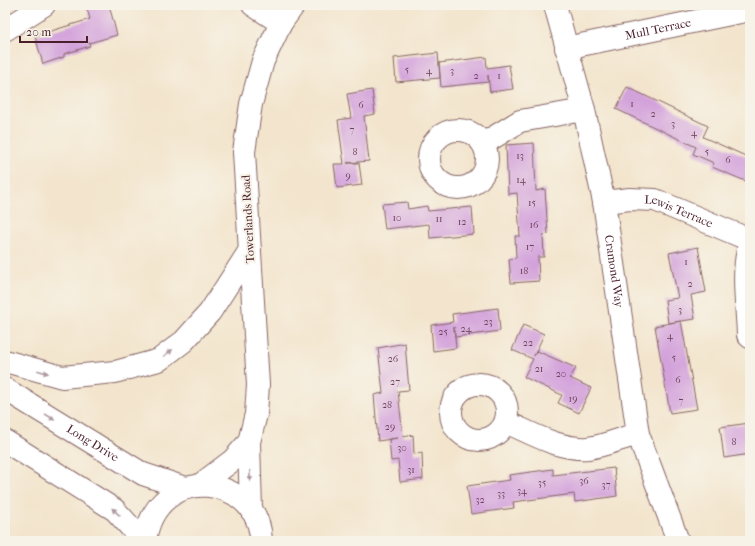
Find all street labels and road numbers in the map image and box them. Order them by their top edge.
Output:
street label: Mull Terrace [624,15,692,43]
street label: Towerlands Road [239,174,257,264]
street label: Lewis Terrace [644,193,715,231]
street label: Cramond Way [602,234,626,309]
street label: Long Drive [64,422,121,464]

